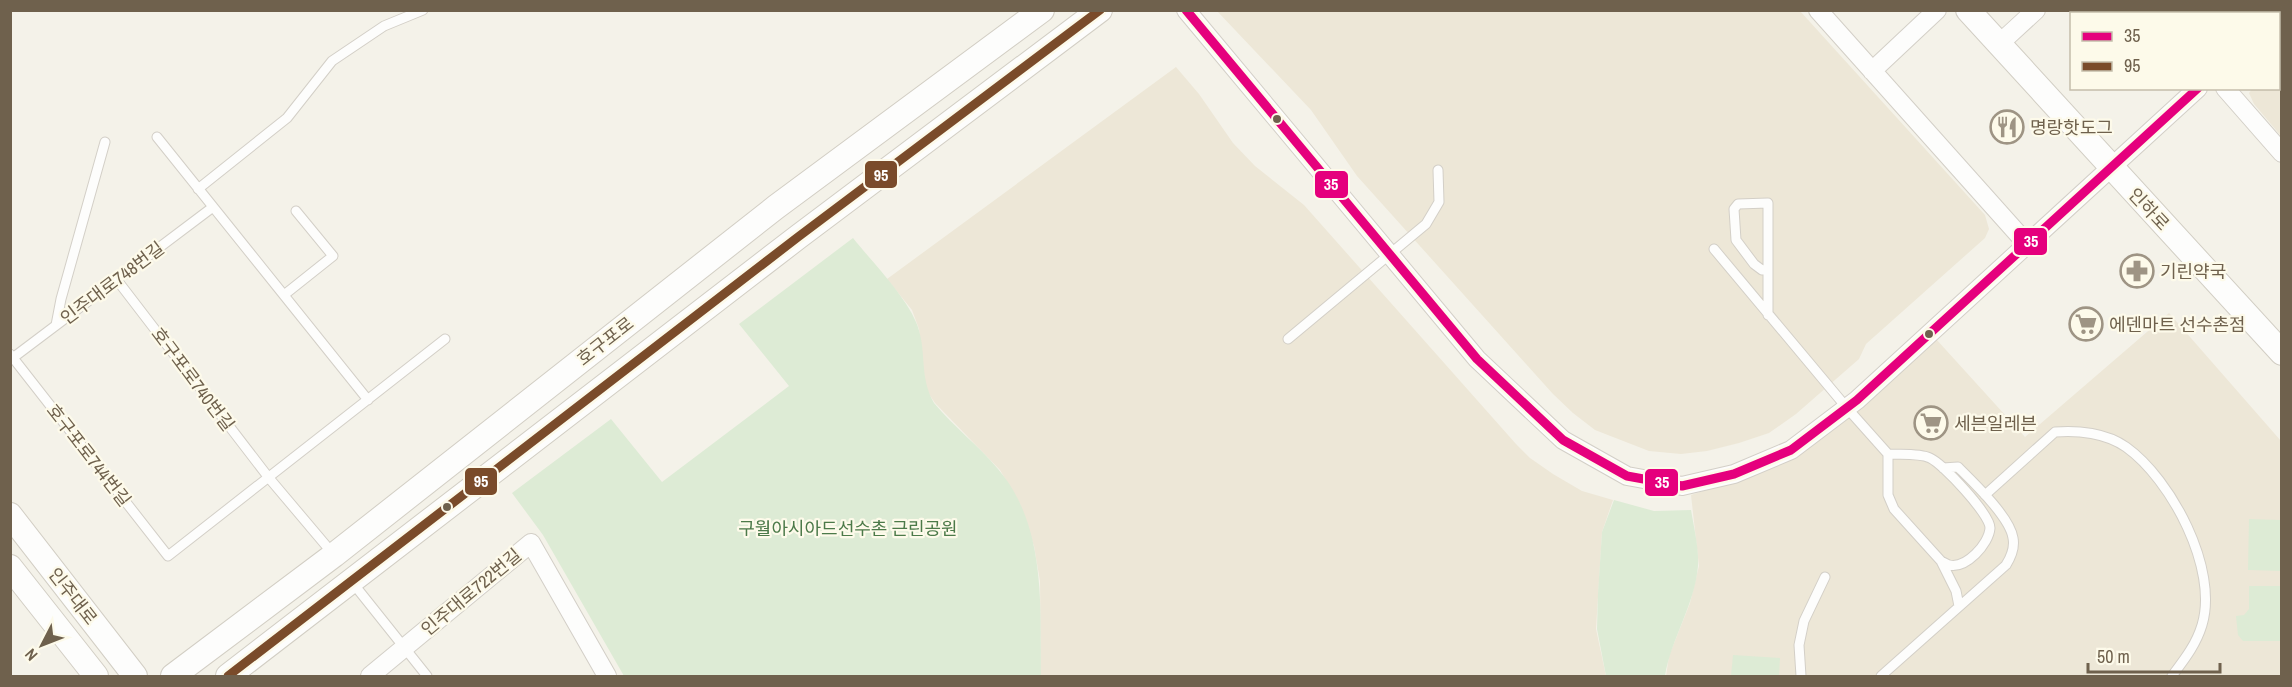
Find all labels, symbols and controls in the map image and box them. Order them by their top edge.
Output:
legend [2070,12,2280,90]
text: 35 [2124,23,2140,48]
text: 95 [2124,53,2140,78]
restaurant icon: 명랑핫도그 [1989,109,2025,145]
unlabelled marker [1271,113,1283,125]
place label: 명랑핫도그 [2030,115,2113,140]
line badge: 95 [864,160,898,189]
text: 95 [874,164,888,186]
line badge: 35 [1314,170,1349,199]
text: 35 [1324,173,1338,195]
street label: 인하로 [2123,182,2175,236]
line badge: 35 [2013,227,2048,256]
text: 35 [2024,230,2038,252]
street label: 인주대로748번길 [55,236,169,330]
pharmacy icon: 기린약국 [2119,253,2155,289]
place label: 기린약국 [2160,259,2226,284]
supermarket icon: 에덴마트 선수촌점 [2068,306,2104,342]
street label: 호구포로 [571,311,639,371]
place label: 에덴마트 선수촌점 [2109,312,2246,337]
street label: 호구포로740번길 [146,322,240,436]
unlabelled marker [1923,328,1935,340]
street label: 호구포로744번길 [41,398,137,512]
supermarket icon: 세븐일레븐 [1913,405,1949,441]
place label: 세븐일레븐 [1954,411,2037,436]
line badge: 95 [464,467,498,496]
line badge: 35 [1644,468,1679,497]
text: 95 [474,470,488,492]
text: 35 [1655,471,1669,493]
unlabelled marker [441,501,453,513]
park label: 구월아시아드선수촌 근린공원 [738,516,958,541]
street label: 인주대로722번길 [415,543,527,641]
street label: 인주대로 [43,562,103,630]
north arrow [12,615,72,675]
scale bar [2088,636,2220,674]
text: N [20,644,42,666]
text: 50 m [2097,644,2130,669]

